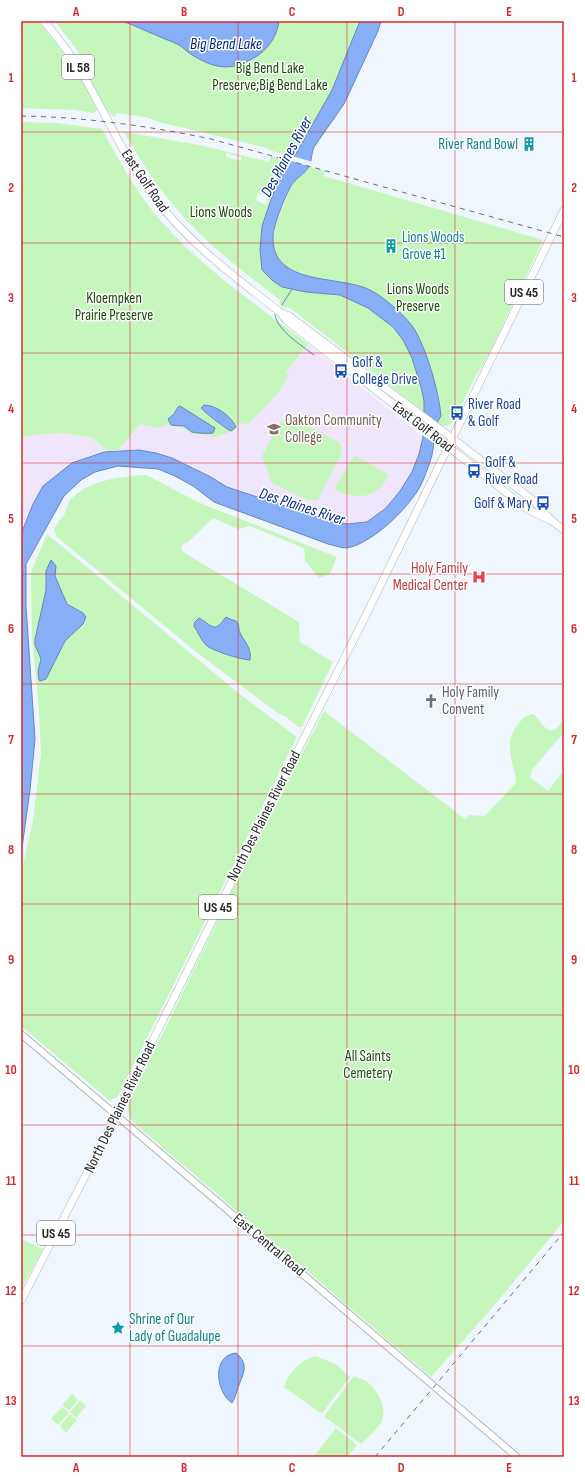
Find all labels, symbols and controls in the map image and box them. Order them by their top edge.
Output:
text: A [72,4,80,20]
text: B [181,4,187,20]
text: C [289,4,296,20]
text: D [398,4,405,20]
text: E [506,4,512,20]
water label: Big Bend Lake [190,35,262,54]
road number: IL 58 [62,55,94,79]
park label: Big Bend Lake Preserve;Big Bend Lake [212,59,328,95]
text: 1 [8,70,14,86]
text: 1 [571,70,577,86]
water label: Des Plaines River [257,113,317,200]
place label: River Rand Bowl [438,135,518,154]
building icon: River Rand Bowl [521,136,537,152]
street label: East Golf Road [117,146,173,216]
text: 2 [8,180,14,196]
text: 2 [571,180,577,196]
park label: Lions Woods [190,203,252,222]
place label: Lions Woods Grove #1 [402,228,464,264]
building icon: Lions Woods Grove #1 [383,238,399,254]
park label: Lions Woods Preserve [387,280,449,316]
road number: US 45 [505,280,543,304]
park label: Kloempken Prairie Preserve [75,289,153,325]
text: 3 [8,290,14,306]
text: 3 [571,290,577,306]
place label: Golf & College Drive [352,353,418,389]
bus stop icon: Golf & College Drive [333,363,349,379]
place label: River Road & Golf [468,395,521,431]
street label: East Golf Road [389,397,457,457]
text: 4 [8,401,14,417]
text: 4 [571,401,577,417]
bus stop icon: River Road & Golf [449,405,465,421]
place label: Oakton Community College [285,411,382,447]
school or university icon: Oakton Community College [266,421,282,437]
place label: Golf & River Road [485,453,538,489]
bus stop icon: Golf & River Road [466,463,482,479]
water label: Des Plaines River [257,484,348,530]
place label: Golf & Mary [474,494,532,513]
bus stop icon: Golf & Mary [535,495,551,511]
text: 5 [8,511,14,527]
text: 5 [571,511,577,527]
place label: Holy Family Medical Center [393,559,469,595]
hospital icon: Holy Family Medical Center [471,569,487,585]
text: 6 [8,621,14,637]
text: 6 [571,621,577,637]
place label: Holy Family Convent [442,683,499,719]
church icon: Holy Family Convent [423,693,439,709]
text: 7 [8,732,14,748]
text: 7 [571,732,577,748]
street label: North Des Plaines River Road [223,748,305,884]
text: 8 [8,842,14,858]
text: 8 [571,842,577,858]
road number: US 45 [199,895,237,919]
text: 9 [8,952,14,968]
text: 9 [571,952,577,968]
street label: North Des Plaines River Road [80,1038,160,1176]
park label: All Saints Cemetery [343,1047,393,1083]
text: 10 [5,1062,17,1078]
text: 10 [568,1062,580,1078]
text: 11 [6,1173,16,1189]
text: 11 [569,1173,579,1189]
street label: East Central Road [229,1209,309,1281]
road number: US 45 [37,1221,75,1245]
text: 12 [6,1283,17,1299]
text: 12 [569,1283,580,1299]
place label: Shrine of Our Lady of Guadalupe [129,1310,221,1346]
place icon: Shrine of Our Lady of Guadalupe [110,1320,126,1336]
text: 13 [6,1393,17,1409]
text: 13 [569,1393,580,1409]
text: A [72,1460,80,1476]
text: B [181,1460,187,1476]
text: C [289,1460,296,1476]
text: D [398,1460,405,1476]
text: E [506,1460,512,1476]

